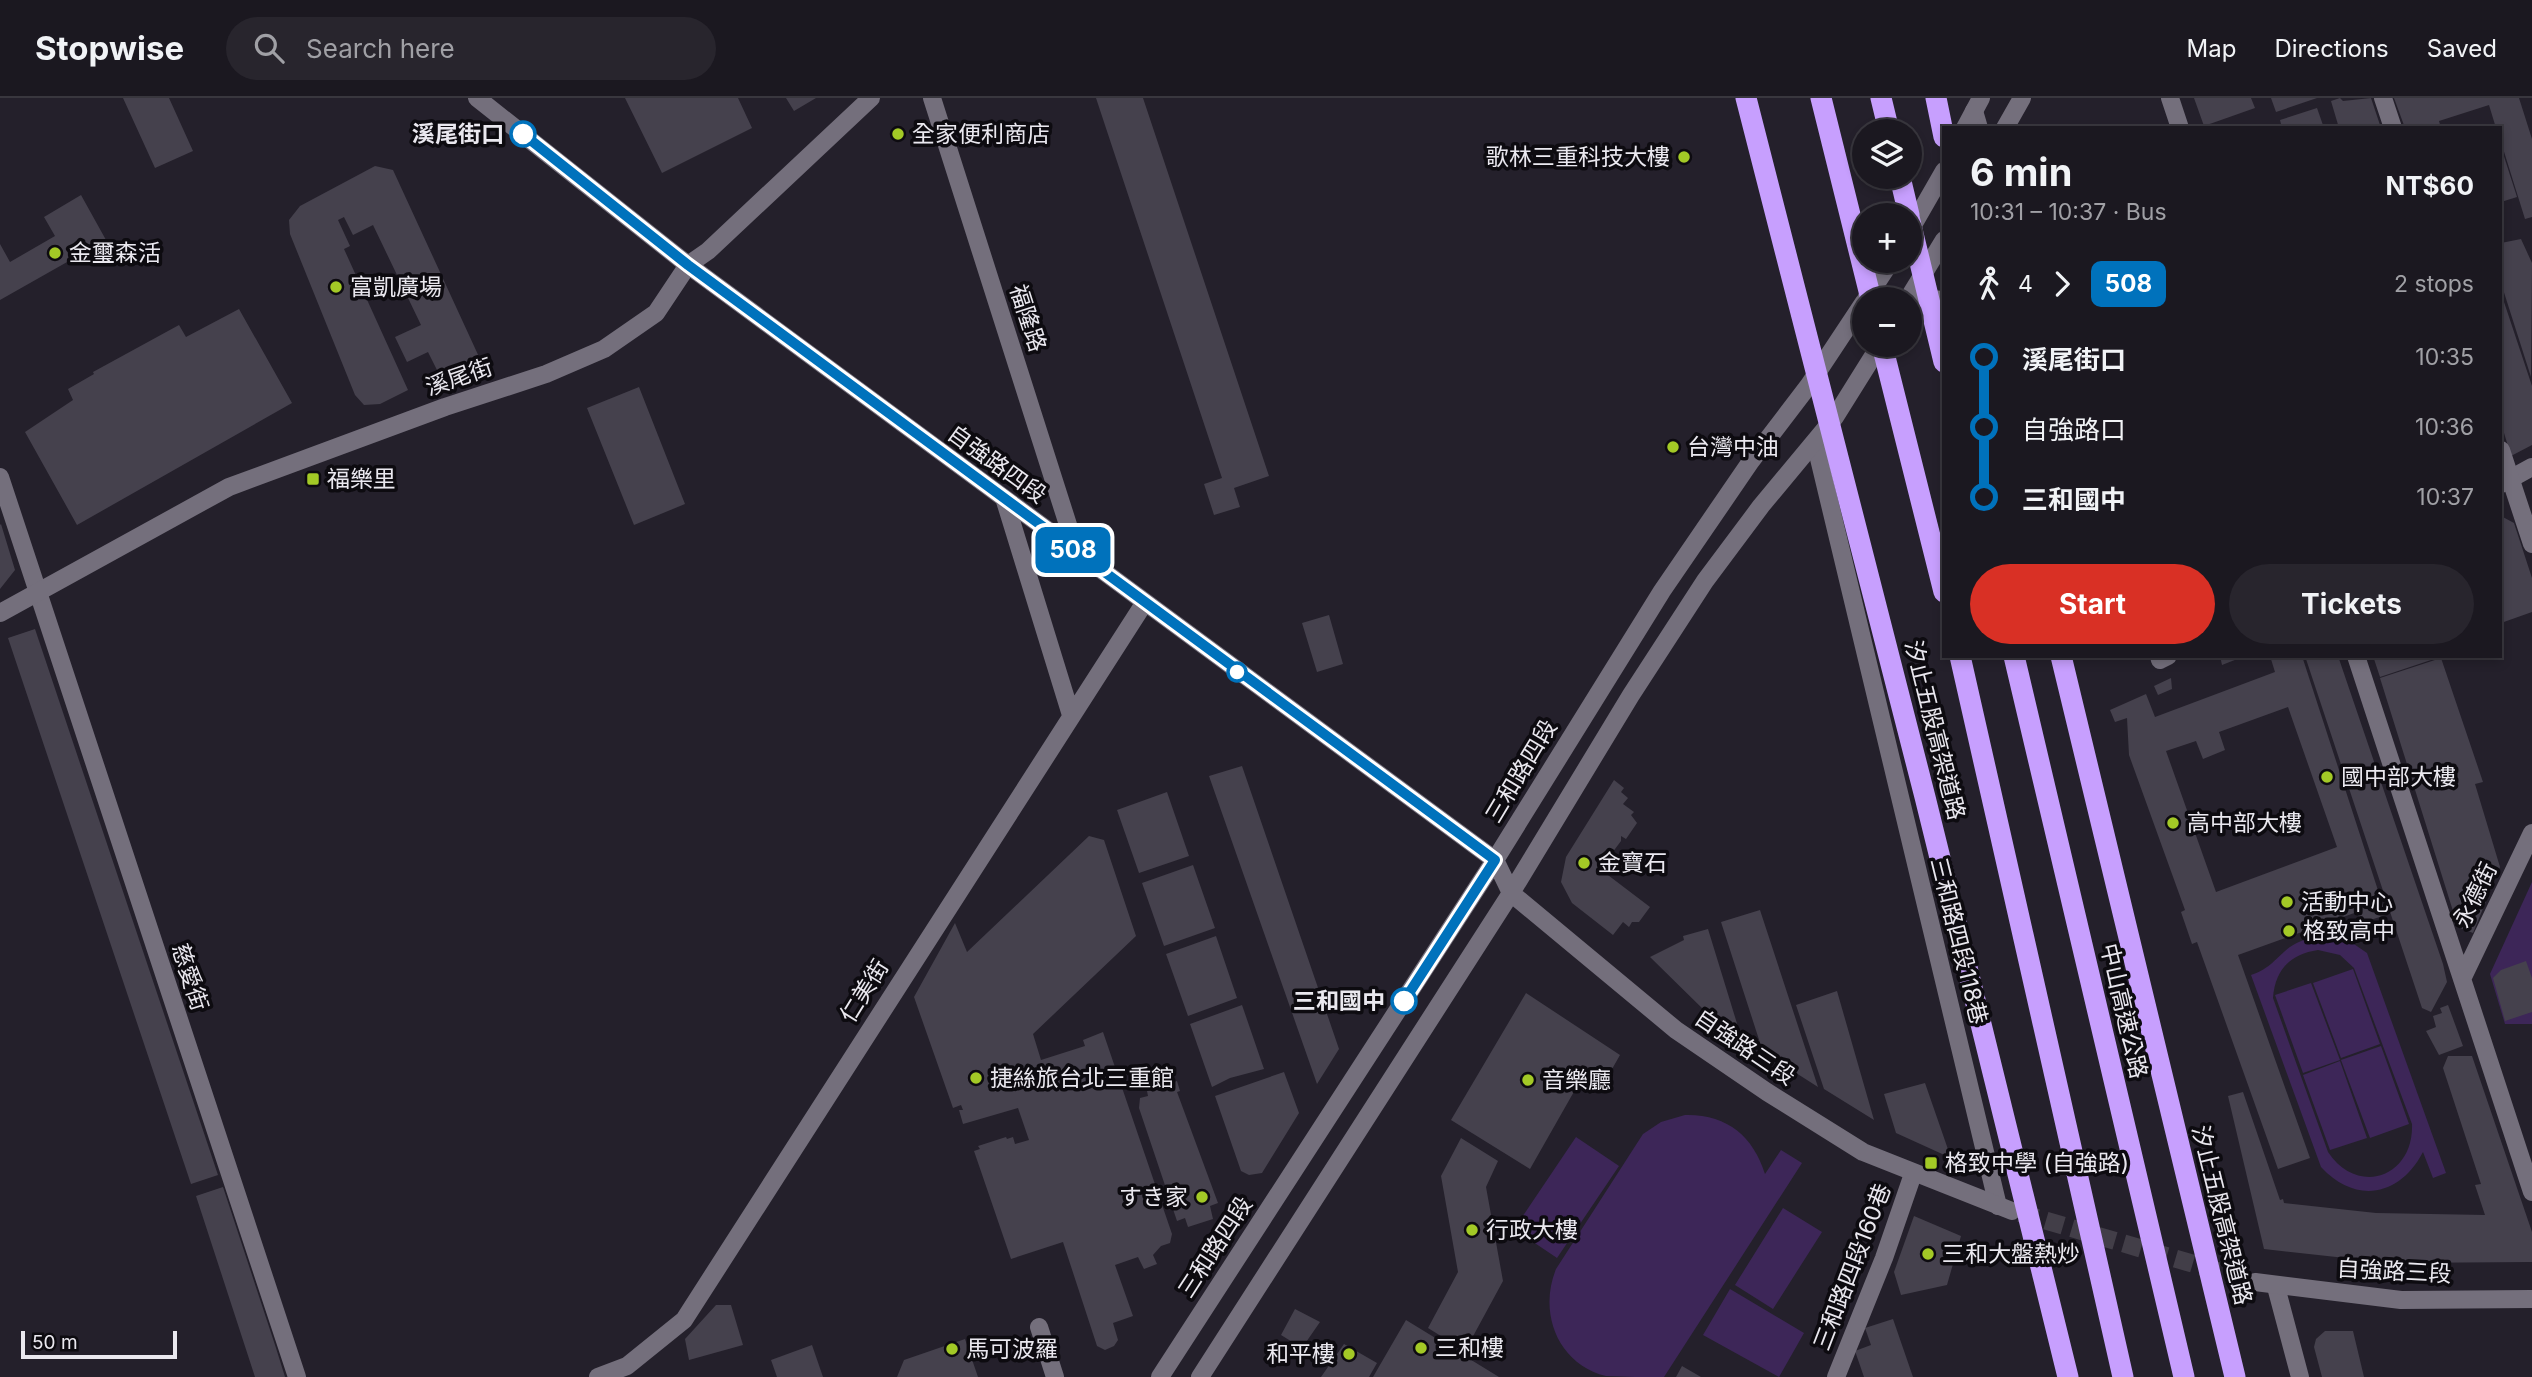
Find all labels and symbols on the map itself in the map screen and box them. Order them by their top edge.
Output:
place label: 溪尾街口 [412,120,504,148]
place label: 全家便利商店 [912,120,1050,148]
marker: 溪尾街口 [510,121,536,147]
marker: 全家便利商店 [890,126,906,142]
place label: 歌林三重科技大樓 [1486,143,1670,171]
marker: 歌林三重科技大樓 [1676,149,1692,165]
place label: 金璽森活 [69,239,161,267]
marker: 金璽森活 [47,245,63,261]
place label: 富凱廣場 [350,273,442,301]
marker: 富凱廣場 [328,279,344,295]
street label: 福隆路 [1004,281,1052,355]
street label: 溪尾街 [422,353,496,401]
street label: 自強路四段 [942,419,1052,509]
place label: 台灣中油 [1687,433,1779,461]
marker: 台灣中油 [1665,439,1681,455]
place label: 福樂里 [327,465,396,493]
marker: 福樂里 [305,471,321,487]
line badge: 508 [1033,527,1113,573]
street label: 汐止五股高架道路 [1899,637,1971,823]
unlabelled marker [1227,662,1247,682]
street label: 三和路四段 [1479,715,1563,827]
place label: 國中部大樓 [2341,763,2456,791]
marker: 國中部大樓 [2319,769,2335,785]
place label: 高中部大樓 [2187,809,2302,837]
marker: 高中部大樓 [2165,815,2181,831]
place label: 金寶石 [1598,849,1667,877]
marker: 金寶石 [1576,855,1592,871]
street label: 三和路四段118巷 [1925,855,1993,1027]
street label: 永德街 [2447,858,2503,932]
place label: 活動中心 [2301,888,2393,916]
marker: 活動中心 [2279,894,2295,910]
place label: 格致高中 [2303,917,2395,945]
marker: 格致高中 [2281,923,2297,939]
street label: 慈愛街 [166,940,214,1014]
street label: 中山高速公路 [2095,941,2153,1081]
street label: 仁美街 [834,954,894,1028]
place label: 三和國中 [1293,987,1385,1015]
marker: 三和國中 [1391,988,1417,1014]
street label: 自強路三段 [1690,1003,1800,1091]
place label: 捷絲旅台北三重館 [990,1064,1174,1092]
place label: 音樂廳 [1542,1066,1611,1094]
marker: 捷絲旅台北三重館 [968,1070,984,1086]
marker: 音樂廳 [1520,1072,1536,1088]
street label: 汐止五股高架道路 [2186,1122,2258,1308]
place label: 格致中學 (自強路) [1945,1149,2129,1177]
marker: 格致中學 (自強路) [1923,1155,1939,1171]
street label: 三和路四段160巷 [1807,1180,1897,1354]
place label: すき家 [1119,1183,1188,1211]
marker: すき家 [1194,1189,1210,1205]
street label: 三和路四段 [1172,1191,1258,1303]
place label: 行政大樓 [1486,1216,1578,1244]
marker: 行政大樓 [1464,1222,1480,1238]
place label: 三和大盤熱炒 [1942,1240,2080,1268]
marker: 三和大盤熱炒 [1920,1246,1936,1262]
street label: 自強路三段 [2336,1254,2452,1288]
scale bar [21,1328,177,1360]
place label: 三和樓 [1435,1334,1504,1362]
place label: 馬可波羅 [966,1335,1058,1363]
place label: 和平樓 [1266,1340,1335,1368]
marker: 三和樓 [1413,1340,1429,1356]
marker: 馬可波羅 [944,1341,960,1357]
marker: 和平樓 [1341,1346,1357,1362]

